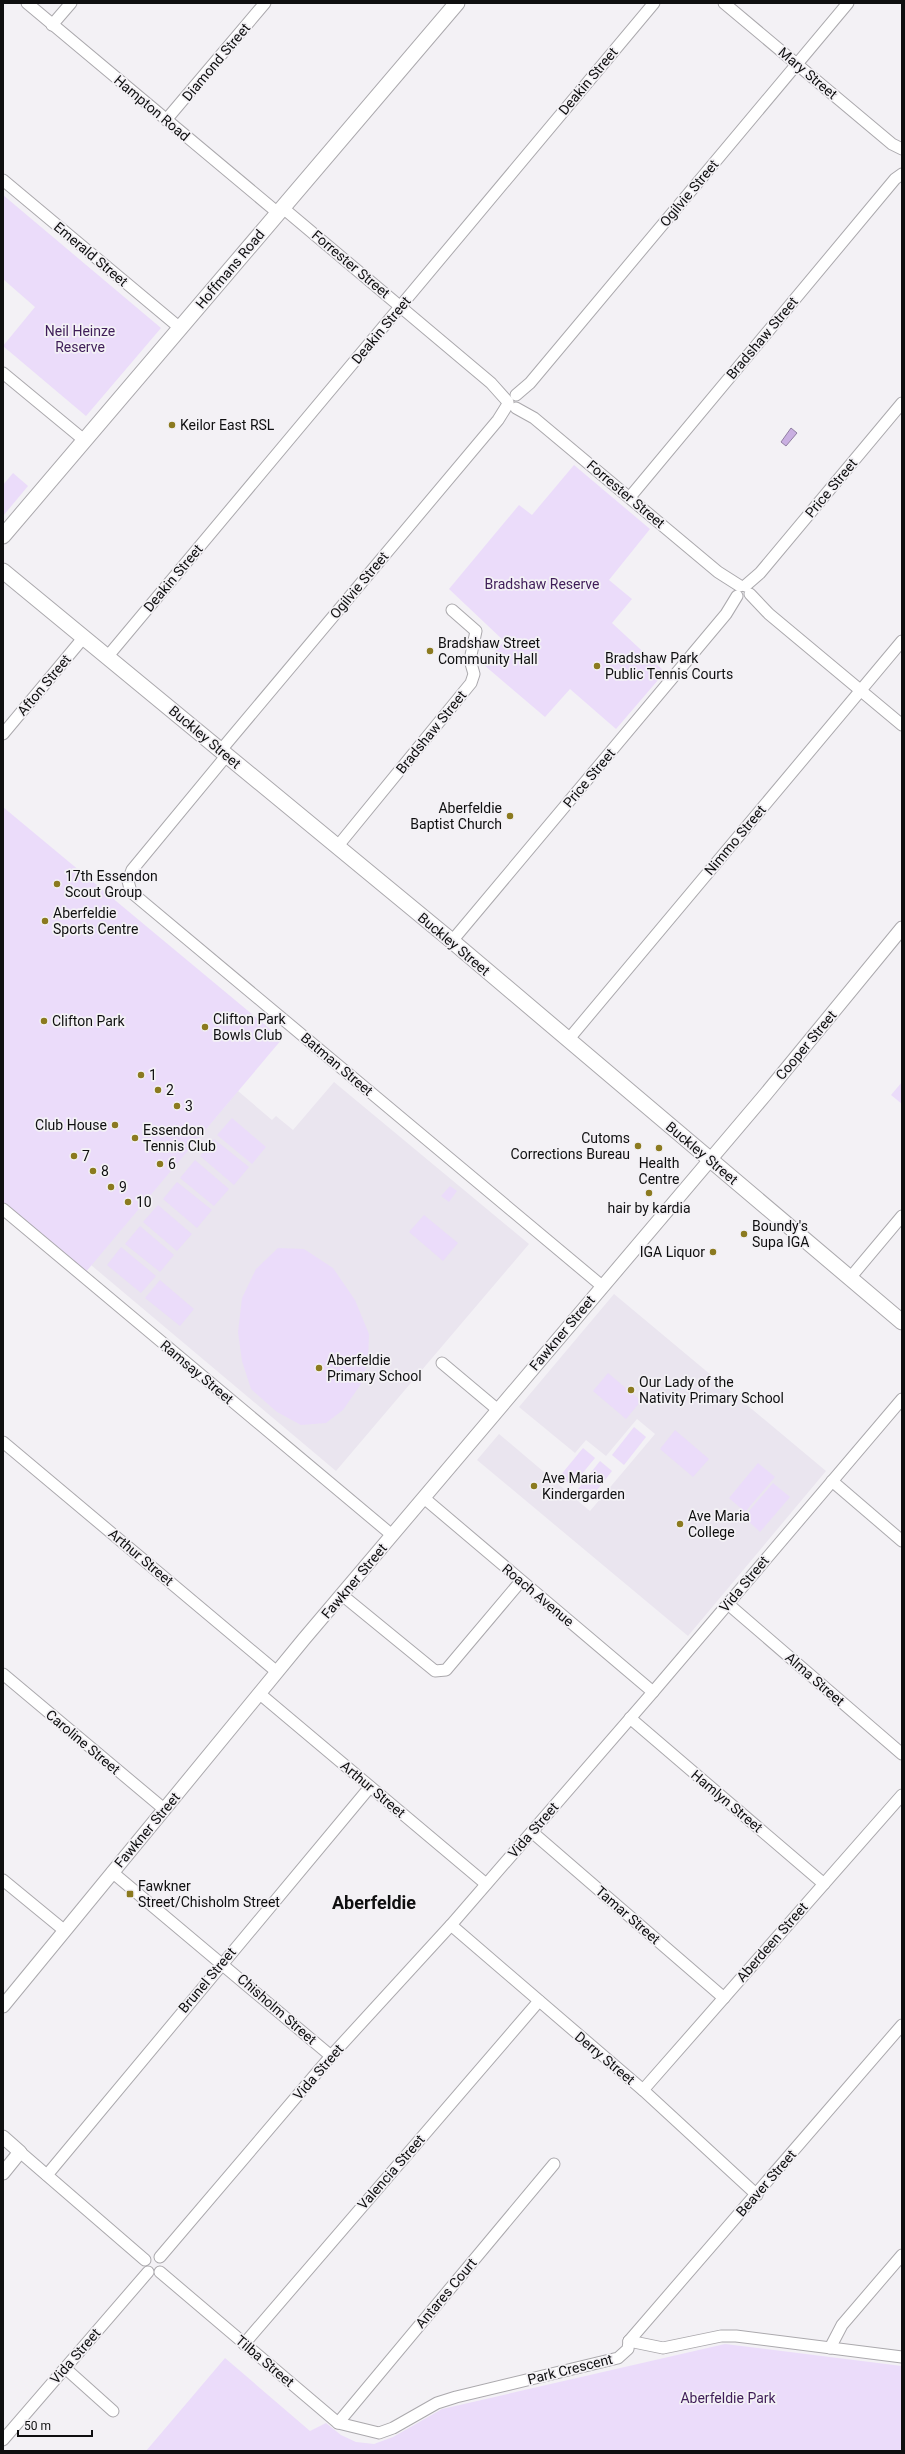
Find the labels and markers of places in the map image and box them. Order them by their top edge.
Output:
place label: Keilor East RSL [180,417,275,433]
marker: Keilor East RSL [167,420,177,430]
place label: Bradshaw Street Community Hall [438,635,541,667]
marker: Bradshaw Street Community Hall [425,646,435,656]
place label: Bradshaw Park Public Tennis Courts [605,650,733,682]
marker: Bradshaw Park Public Tennis Courts [592,661,602,671]
place label: Aberfeldie Baptist Church [410,800,502,832]
marker: Aberfeldie Baptist Church [505,811,515,821]
place label: 17th Essendon Scout Group [65,868,158,900]
marker: 17th Essendon Scout Group [52,879,62,889]
place label: Aberfeldie Sports Centre [53,905,138,937]
marker: Aberfeldie Sports Centre [40,916,50,926]
place label: Clifton Park Bowls Club [213,1011,287,1043]
place label: Clifton Park [52,1013,126,1029]
marker: Clifton Park [39,1016,49,1026]
marker: Clifton Park Bowls Club [200,1022,210,1032]
place label: 1 [149,1067,157,1083]
marker: 1 [136,1070,146,1080]
place label: 2 [166,1082,174,1098]
marker: 2 [153,1085,163,1095]
place label: 3 [185,1098,193,1114]
marker: 3 [172,1101,182,1111]
place label: Club House [35,1117,107,1133]
marker: Club House [110,1120,120,1130]
place label: Essendon Tennis Club [143,1122,216,1154]
place label: Cutoms Corrections Bureau [511,1130,630,1162]
marker: Essendon Tennis Club [130,1133,140,1143]
marker: Cutoms Corrections Bureau [633,1141,643,1151]
marker: Health Centre [654,1143,664,1153]
place label: 7 [82,1148,90,1164]
marker: 7 [69,1151,79,1161]
place label: Health Centre [639,1155,679,1187]
place label: 6 [168,1156,176,1172]
marker: 6 [155,1159,165,1169]
place label: 8 [101,1163,109,1179]
marker: 8 [88,1166,98,1176]
place label: 9 [119,1179,127,1195]
marker: 9 [106,1182,116,1192]
marker: hair by kardia [644,1188,654,1198]
place label: 10 [136,1194,152,1210]
marker: 10 [123,1197,133,1207]
place label: hair by kardia [607,1200,691,1216]
place label: Boundy's Supa IGA [752,1218,809,1250]
marker: Boundy's Supa IGA [739,1229,749,1239]
place label: IGA Liquor [640,1244,705,1260]
marker: IGA Liquor [708,1247,718,1257]
place label: Aberfeldie Primary School [327,1352,422,1384]
marker: Aberfeldie Primary School [314,1363,324,1373]
place label: Our Lady of the Nativity Primary School [639,1374,784,1406]
marker: Our Lady of the Nativity Primary School [626,1385,636,1395]
place label: Ave Maria Kindergarden [542,1470,625,1502]
marker: Ave Maria Kindergarden [529,1481,539,1491]
place label: Ave Maria College [688,1508,750,1540]
marker: Ave Maria College [675,1519,685,1529]
place label: Fawkner Street/Chisholm Street [138,1878,280,1910]
marker: Fawkner Street/Chisholm Street [125,1889,135,1899]

